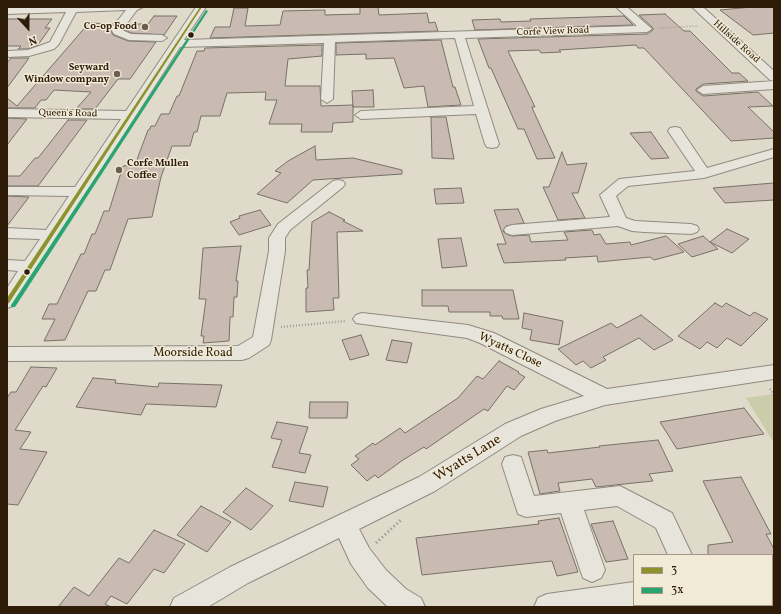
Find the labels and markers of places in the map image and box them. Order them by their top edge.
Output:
place label: Co-op Food [84,21,137,33]
marker: Co-op Food [140,22,150,32]
unlabelled marker [186,30,196,40]
place label: Seyward Window company [24,62,109,86]
marker: Seyward Window company [112,69,122,79]
place label: Corfe Mullen Coffee [127,158,189,182]
marker: Corfe Mullen Coffee [114,165,124,175]
unlabelled marker [22,267,32,277]

